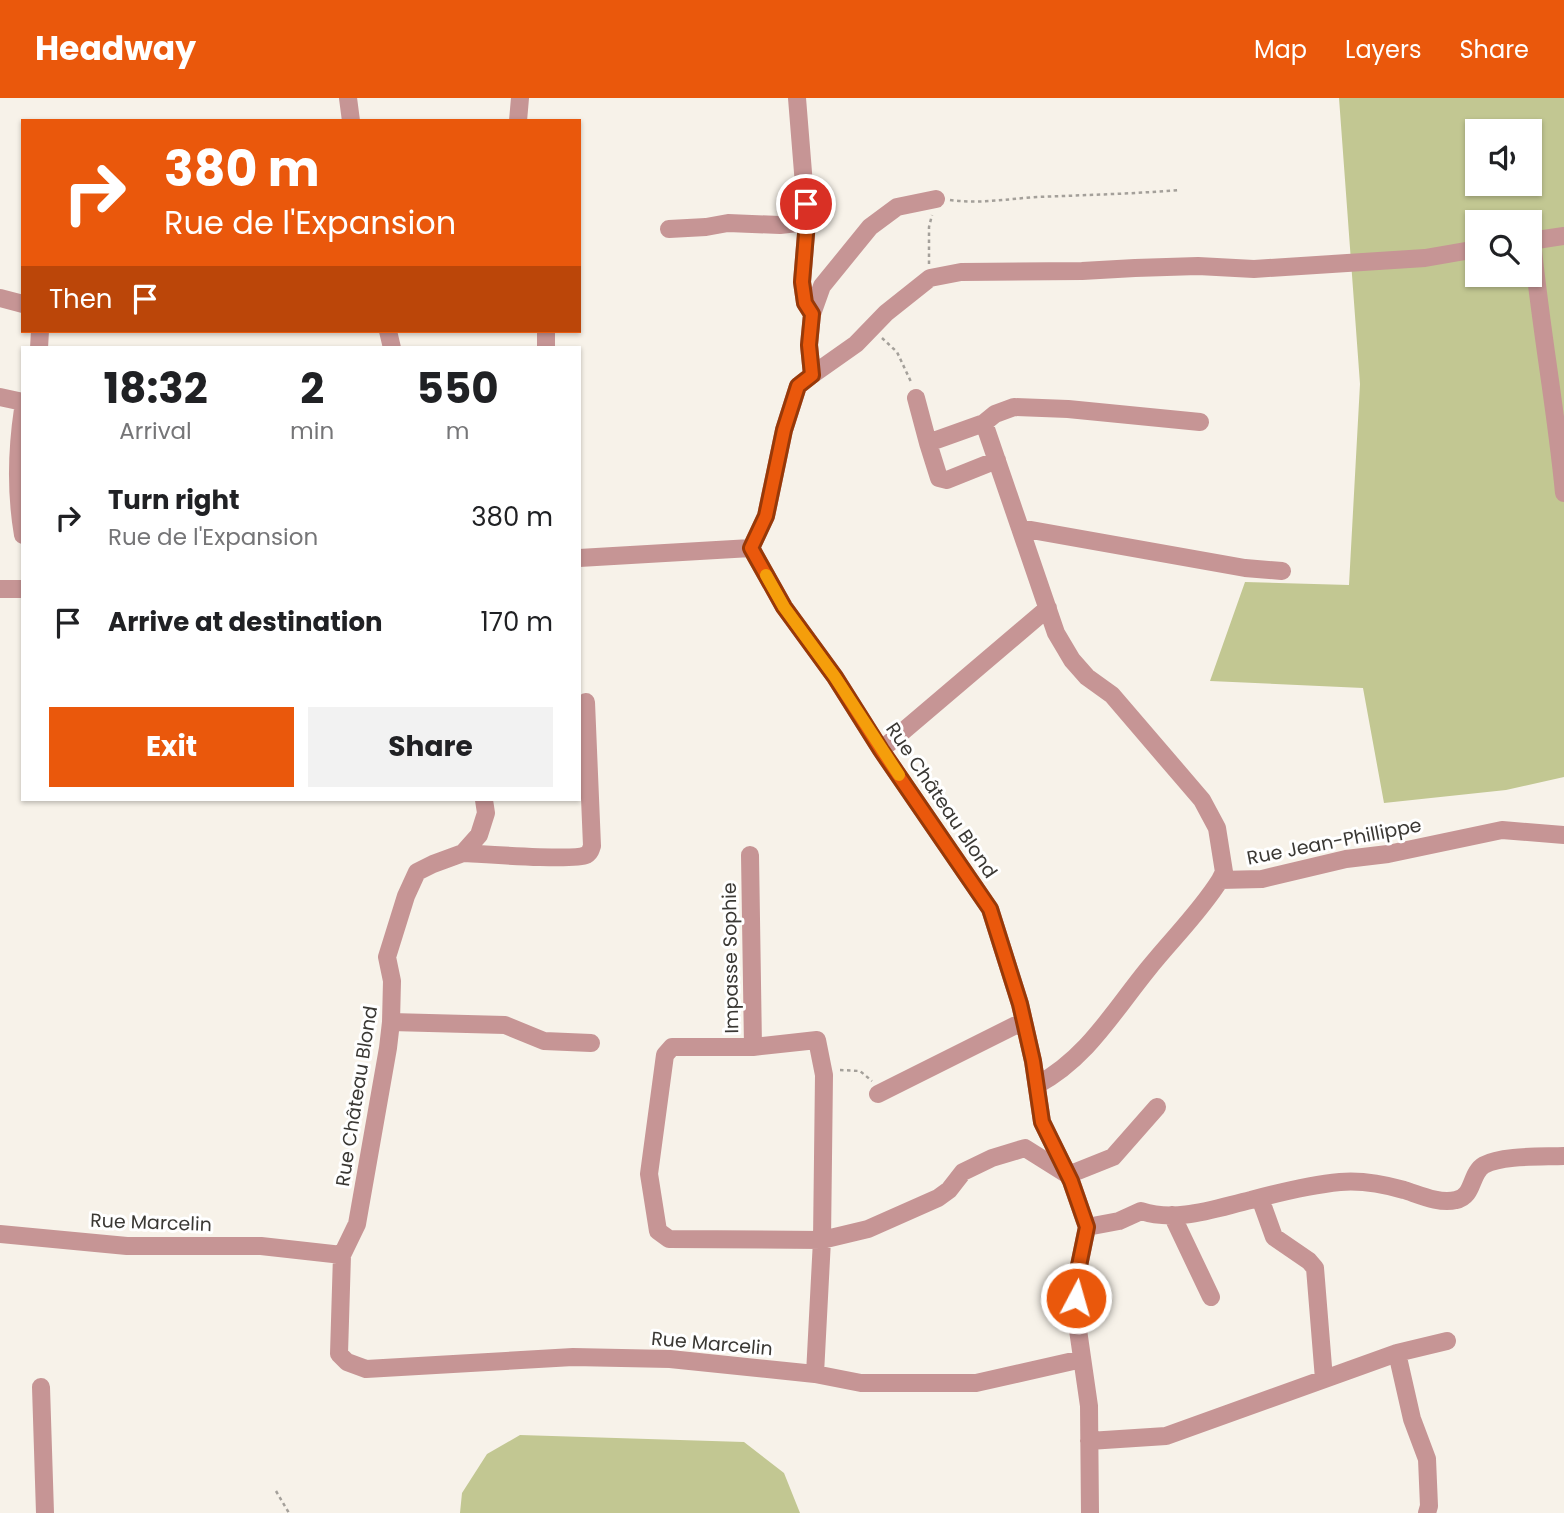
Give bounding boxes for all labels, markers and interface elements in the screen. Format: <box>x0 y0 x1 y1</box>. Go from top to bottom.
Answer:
text: Headway <box>35 25 196 72</box>
text: Map <box>1254 33 1307 66</box>
text: Layers <box>1345 33 1421 66</box>
text: Share <box>1459 33 1529 66</box>
map controls <box>1465 119 1542 287</box>
button: sound <box>1465 119 1542 196</box>
text: 380 m <box>164 135 320 203</box>
icon: right <box>49 147 140 238</box>
pin <box>776 174 836 234</box>
icon: arrive <box>787 185 825 223</box>
text: Rue de l'Expansion <box>164 200 456 245</box>
button: search <box>1465 210 1542 287</box>
icon: arrive <box>126 280 164 318</box>
text: Then <box>49 281 112 317</box>
text: 18:32 <box>103 359 208 418</box>
text: 2 <box>300 359 324 418</box>
text: 550 <box>417 359 499 418</box>
text: Arrival <box>119 415 192 447</box>
text: min <box>290 415 334 447</box>
text: m <box>446 415 469 447</box>
text: Turn right <box>108 482 240 518</box>
icon: right <box>49 499 87 537</box>
text: 380 m <box>471 499 553 535</box>
text: Rue de l'Expansion <box>108 521 318 553</box>
icon: arrive <box>49 604 87 642</box>
text: Arrive at destination <box>108 604 383 640</box>
text: 170 m <box>480 604 553 640</box>
button: Exit <box>49 707 294 787</box>
button: Share <box>308 707 553 787</box>
street label: Rue Château Blond <box>879 717 1004 883</box>
street label: Rue Jean-Phillippe <box>1245 811 1424 872</box>
street label: Impasse Sophie <box>716 882 745 1034</box>
street label: Rue Château Blond <box>329 1004 384 1188</box>
street label: Rue Marcelin <box>90 1207 212 1238</box>
position arrow <box>1039 1261 1113 1335</box>
street label: Rue Marcelin <box>650 1325 774 1362</box>

